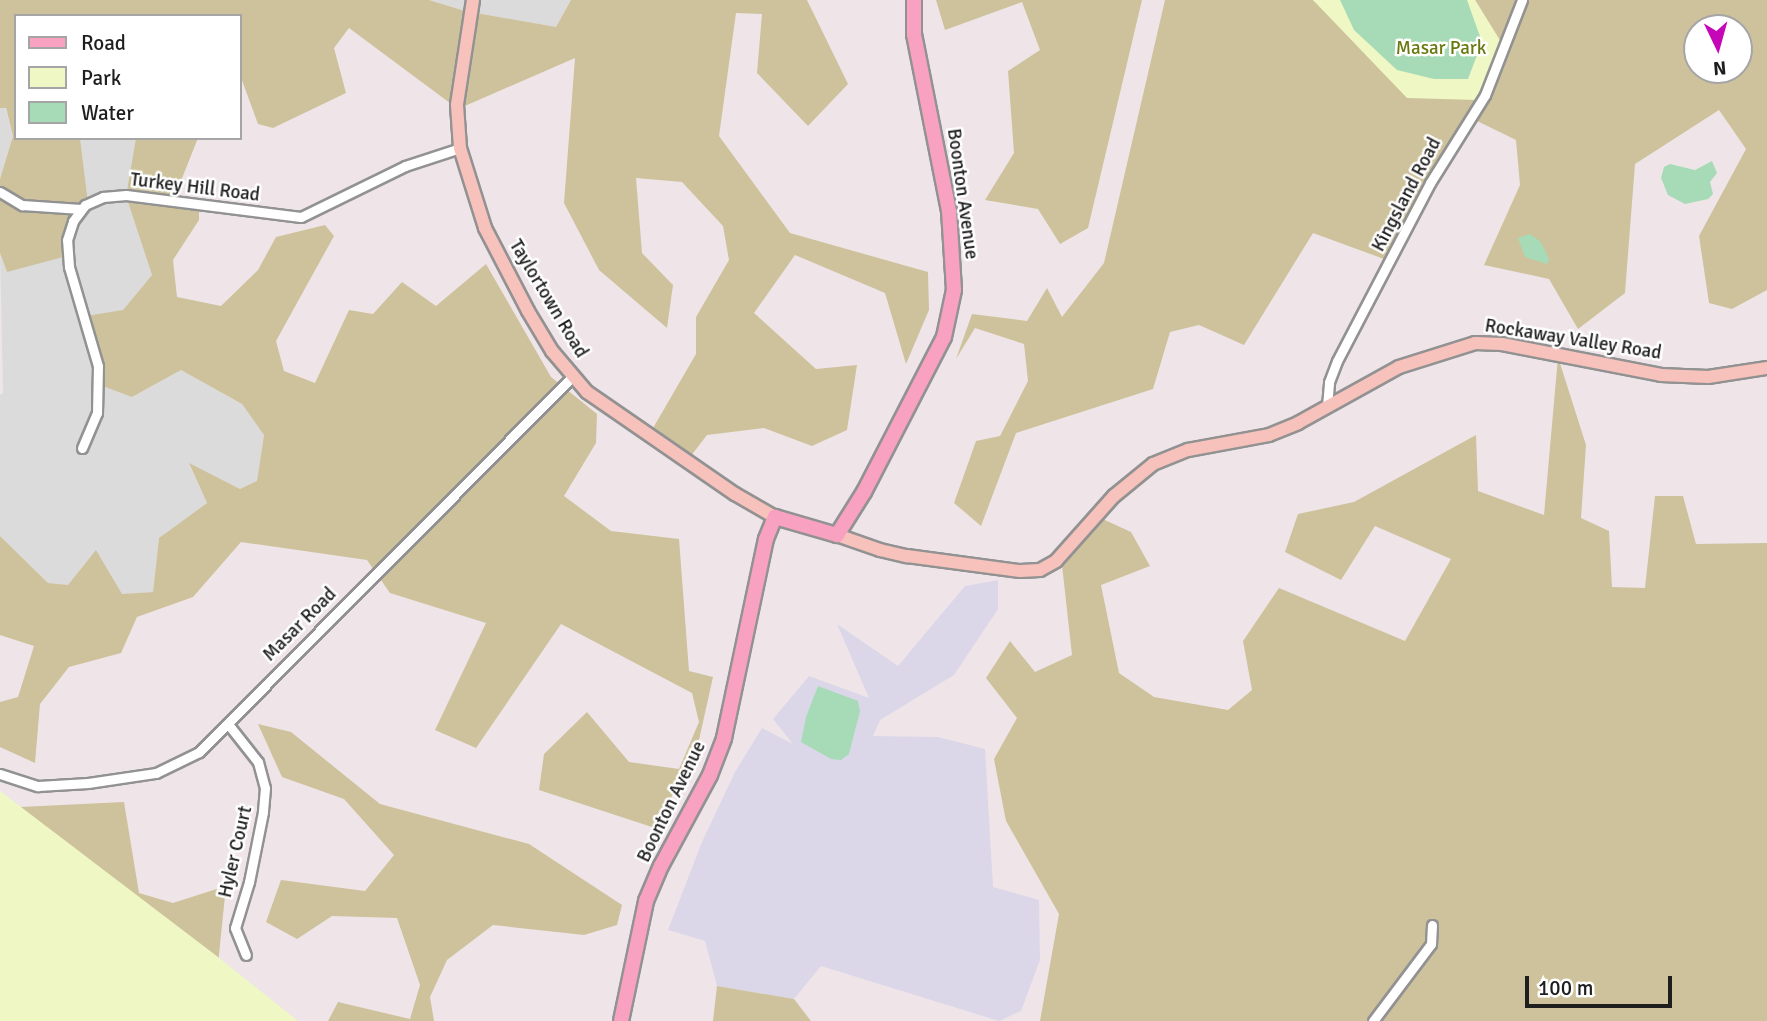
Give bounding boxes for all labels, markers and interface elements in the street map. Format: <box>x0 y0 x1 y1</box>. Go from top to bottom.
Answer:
legend <box>14 14 242 140</box>
north arrow <box>1683 14 1753 84</box>
text: Road <box>81 30 126 56</box>
park label: Masar Park <box>1396 38 1486 60</box>
text: N <box>1712 55 1727 80</box>
text: Park <box>81 65 121 91</box>
text: Water <box>81 100 134 126</box>
street label: Boonton Avenue <box>942 127 982 261</box>
street label: Kingsland Road <box>1367 134 1447 256</box>
street label: Turkey Hill Road <box>129 169 261 207</box>
street label: Taylortown Road <box>504 236 592 362</box>
street label: Rockaway Valley Road <box>1483 315 1663 365</box>
street label: Masar Road <box>258 583 342 667</box>
street label: Boonton Avenue <box>633 738 711 866</box>
street label: Hyler Court <box>214 804 258 900</box>
scale bar <box>1529 962 1676 1006</box>
text: 100 m <box>1538 975 1593 1001</box>

